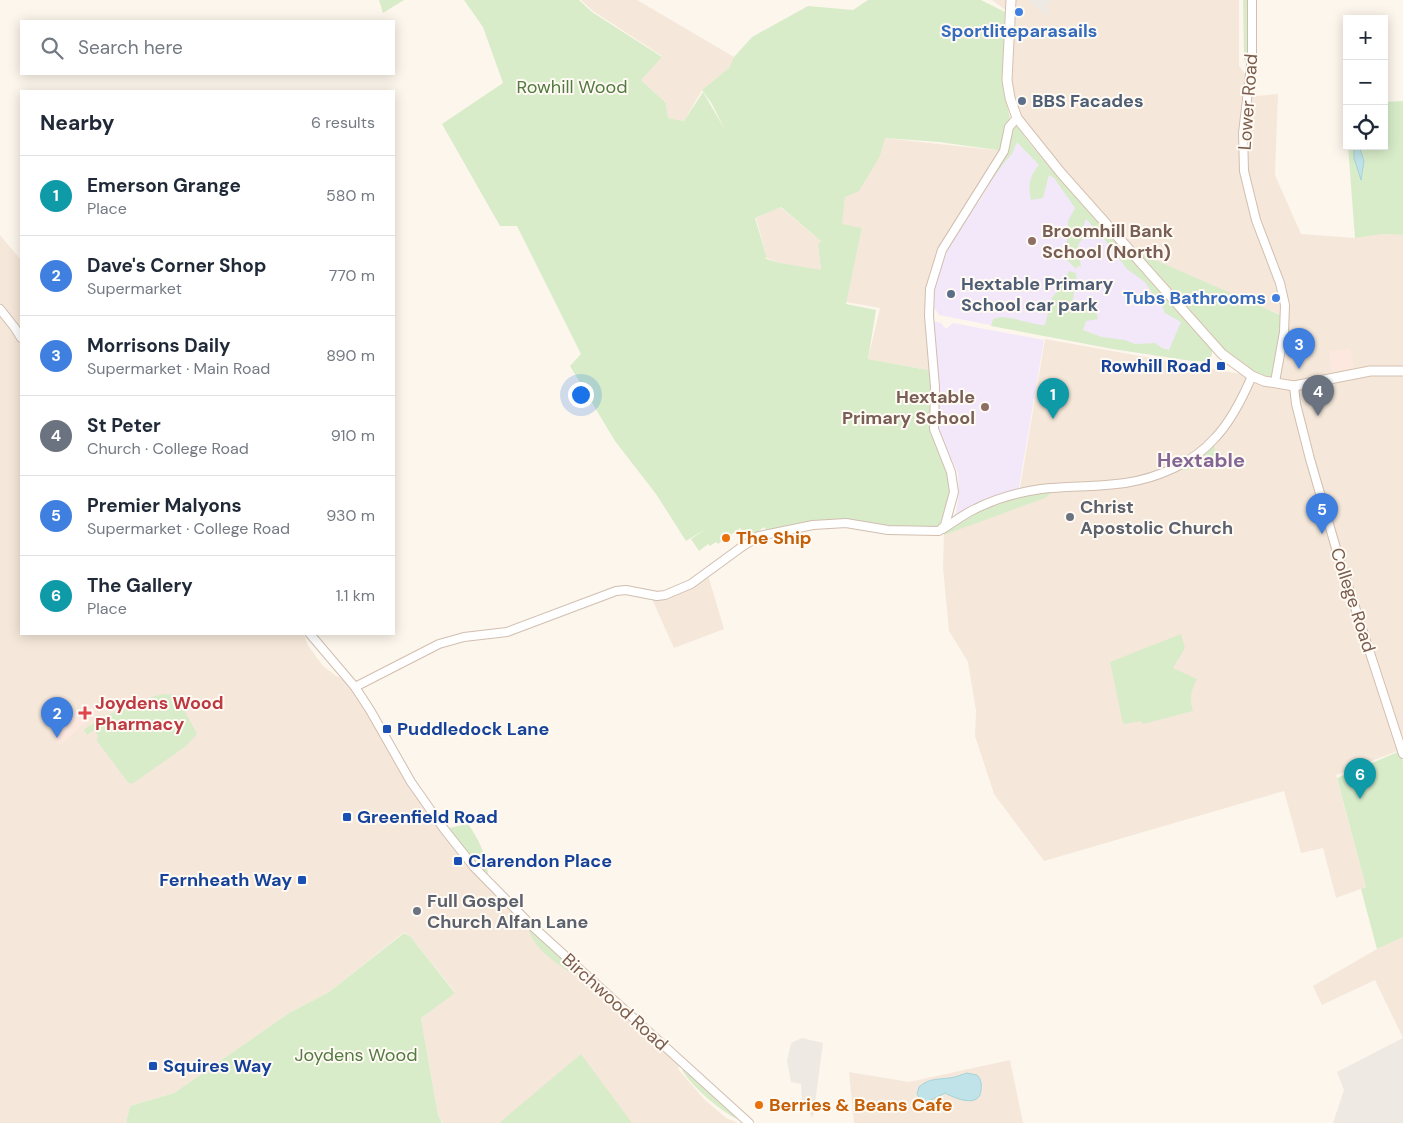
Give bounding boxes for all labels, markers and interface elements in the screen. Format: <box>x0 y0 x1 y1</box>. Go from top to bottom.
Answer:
marker: Sportliteparasails <box>1013 6 1025 18</box>
map controls <box>1343 15 1388 150</box>
button: + <box>1343 15 1388 60</box>
place label: Sportliteparasails <box>941 19 1097 43</box>
search box <box>20 20 395 75</box>
icon: search <box>38 34 66 62</box>
text: Search here <box>78 35 183 60</box>
street label: Lower Road <box>1233 53 1263 151</box>
button: − <box>1343 60 1388 105</box>
park label: Rowhill Wood <box>517 75 627 99</box>
place label: BBS Facades <box>1032 89 1144 113</box>
marker: BBS Facades <box>1016 95 1028 107</box>
button: locate <box>1343 105 1388 150</box>
text: Nearby <box>40 109 114 137</box>
text: 6 results <box>311 112 375 133</box>
text: Emerson Grange <box>87 173 241 198</box>
text: 1 <box>53 185 59 206</box>
text: 580 m <box>326 185 375 206</box>
text: Place <box>87 198 127 219</box>
place label: Broomhill Bank School (North) <box>1042 219 1174 264</box>
marker: Broomhill Bank School (North) <box>1026 235 1038 247</box>
text: Dave's Corner Shop <box>87 253 266 278</box>
text: 2 <box>51 265 61 286</box>
text: 770 m <box>329 265 375 286</box>
place label: Hextable Primary School car park <box>961 272 1114 317</box>
text: Supermarket <box>87 278 182 299</box>
place label: Tubs Bathrooms <box>1123 286 1266 310</box>
marker: Hextable Primary School car park <box>945 288 957 300</box>
marker: Tubs Bathrooms <box>1270 292 1282 304</box>
pin: 3 <box>1283 328 1315 369</box>
text: Morrisons Daily <box>87 333 231 358</box>
text: 3 <box>51 345 61 366</box>
text: 890 m <box>326 345 375 366</box>
place label: Rowhill Road <box>1101 354 1211 378</box>
text: Supermarket · Main Road <box>87 358 270 379</box>
marker: Rowhill Road <box>1215 360 1227 372</box>
pin: 4 <box>1302 375 1334 416</box>
pin: 1 <box>1037 378 1069 419</box>
your location <box>568 382 594 408</box>
place label: Hextable Primary School <box>842 385 975 430</box>
marker: Hextable Primary School <box>979 401 991 413</box>
text: St Peter <box>87 413 161 438</box>
text: 4 <box>51 425 61 446</box>
text: 910 m <box>331 425 375 446</box>
text: Church · College Road <box>87 438 249 459</box>
district label: Hextable <box>1157 447 1245 473</box>
text: Premier Malyons <box>87 493 242 518</box>
pin: 5 <box>1306 493 1338 534</box>
place label: Christ Apostolic Church <box>1080 495 1233 540</box>
text: 5 <box>51 505 61 526</box>
text: 930 m <box>326 505 375 526</box>
marker: Christ Apostolic Church <box>1064 511 1076 523</box>
text: Supermarket · College Road <box>87 518 290 539</box>
place label: The Ship <box>736 526 812 550</box>
marker: The Ship <box>720 532 732 544</box>
street label: College Road <box>1325 545 1381 655</box>
text: The Gallery <box>87 573 193 598</box>
text: 6 <box>51 585 61 606</box>
text: 1.1 km <box>336 585 375 606</box>
text: Place <box>87 598 127 619</box>
place label: Joydens Wood Pharmacy <box>95 691 224 736</box>
pin: 2 <box>41 697 73 738</box>
marker: Joydens Wood Pharmacy <box>79 707 91 719</box>
place label: Puddledock Lane <box>397 717 549 741</box>
marker: Puddledock Lane <box>381 723 393 735</box>
pin: 6 <box>1344 758 1376 799</box>
place label: Greenfield Road <box>357 805 498 829</box>
marker: Greenfield Road <box>341 811 353 823</box>
place label: Clarendon Place <box>468 849 612 873</box>
marker: Clarendon Place <box>452 855 464 867</box>
place label: Fernheath Way <box>159 868 292 892</box>
marker: Fernheath Way <box>296 874 308 886</box>
place label: Full Gospel Church Alfan Lane <box>427 889 588 934</box>
marker: Full Gospel Church Alfan Lane <box>411 905 423 917</box>
street label: Birchwood Road <box>557 948 673 1056</box>
park label: Joydens Wood <box>295 1043 417 1067</box>
place label: Squires Way <box>163 1054 272 1078</box>
marker: Squires Way <box>147 1060 159 1072</box>
place label: Berries & Beans Cafe <box>769 1093 953 1117</box>
marker: Berries & Beans Cafe <box>753 1099 765 1111</box>

